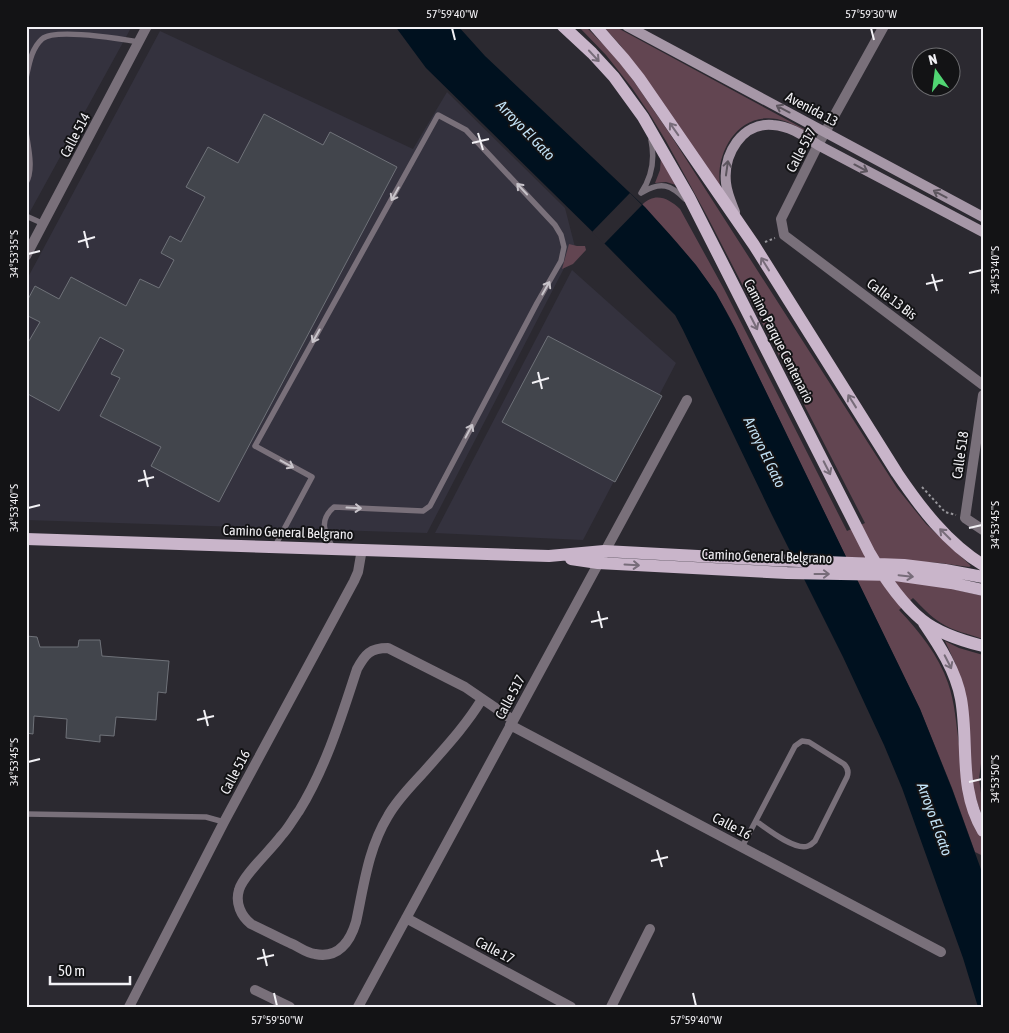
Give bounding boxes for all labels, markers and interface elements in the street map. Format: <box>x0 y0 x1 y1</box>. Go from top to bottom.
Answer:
text: 57°59'40"W <box>426 7 478 21</box>
text: 57°59'30"W <box>845 7 897 21</box>
north arrow <box>912 48 962 98</box>
one-way arrow <box>588 49 600 62</box>
text: N <box>927 51 939 68</box>
street label: Avenida 13 <box>783 89 841 129</box>
water label: Arroyo El Gato <box>493 96 559 163</box>
one-way arrow <box>776 104 791 113</box>
street label: Calle 514 <box>57 110 94 160</box>
one-way arrow <box>669 122 679 136</box>
street label: Calle 517 <box>783 125 819 175</box>
one-way arrow <box>722 161 732 177</box>
one-way arrow <box>854 163 869 173</box>
one-way arrow <box>516 183 528 195</box>
one-way arrow <box>390 187 400 202</box>
one-way arrow <box>933 189 948 198</box>
text: 34°53'35"S <box>7 230 21 278</box>
text: 34°53'40"S <box>988 246 1002 294</box>
one-way arrow <box>760 257 770 271</box>
street label: Calle 13 Bis <box>864 275 920 323</box>
street label: Camino Parque Centenario <box>741 276 817 406</box>
one-way arrow <box>541 282 551 296</box>
one-way arrow <box>749 316 759 331</box>
one-way arrow <box>310 329 320 343</box>
one-way arrow <box>846 395 856 409</box>
water label: Arroyo El Gato <box>740 413 789 490</box>
one-way arrow <box>464 424 474 439</box>
street label: Calle 518 <box>949 430 971 480</box>
one-way arrow <box>279 459 294 469</box>
one-way arrow <box>822 461 832 476</box>
text: 34°53'40"S <box>7 484 21 532</box>
text: 34°53'45"S <box>988 501 1002 549</box>
one-way arrow <box>345 503 361 513</box>
street label: Camino General Belgrano <box>222 522 354 542</box>
one-way arrow <box>939 528 951 540</box>
street label: Camino General Belgrano <box>701 546 833 566</box>
one-way arrow <box>624 561 640 570</box>
one-way arrow <box>814 569 830 579</box>
one-way arrow <box>898 571 914 581</box>
one-way arrow <box>943 654 953 669</box>
street label: Calle 517 <box>492 672 528 722</box>
text: 34°53'45"S <box>7 738 21 786</box>
street label: Calle 516 <box>217 747 254 797</box>
text: 34°53'50"S <box>988 755 1002 803</box>
water label: Arroyo El Gato <box>914 779 956 858</box>
street label: Calle 16 <box>710 809 754 843</box>
street label: Calle 17 <box>473 933 517 967</box>
scale bar <box>50 953 130 985</box>
text: 50 m <box>58 962 85 979</box>
text: 57°59'50"W <box>251 1013 303 1027</box>
text: 57°59'40"W <box>670 1013 722 1027</box>

